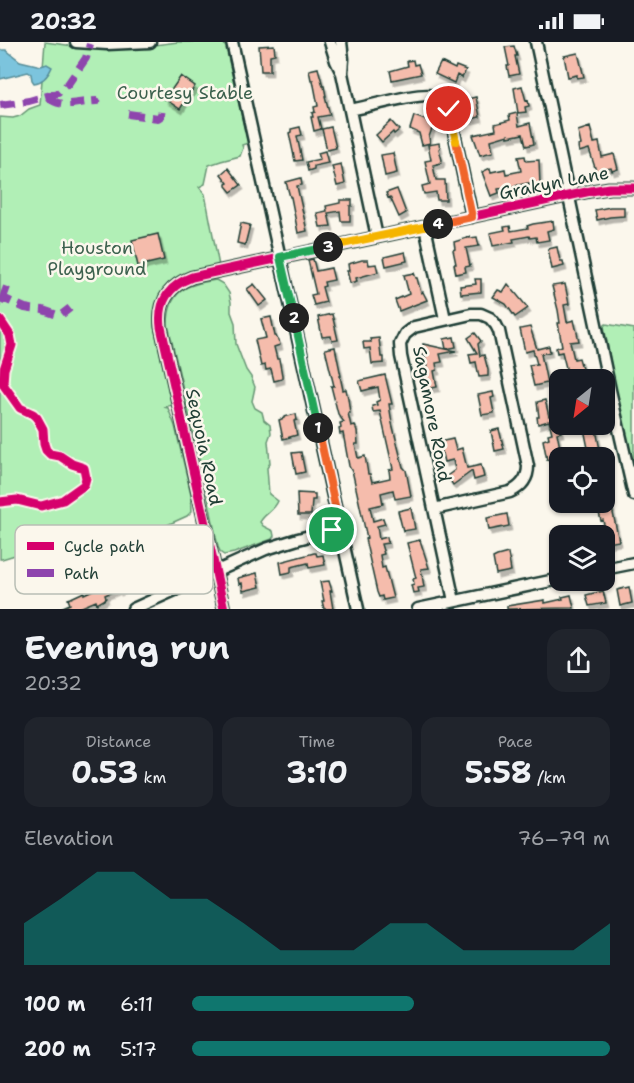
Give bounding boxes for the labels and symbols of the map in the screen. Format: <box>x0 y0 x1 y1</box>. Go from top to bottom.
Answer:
park label: Courtesy Stable <box>117 81 253 105</box>
pin <box>423 83 474 134</box>
street label: Grakyn Lane <box>497 161 611 205</box>
pin: 4 <box>423 209 453 239</box>
pin: 3 <box>313 232 343 262</box>
park label: Houston Playground <box>48 236 146 281</box>
pin: 2 <box>279 303 309 333</box>
street label: Sagamore Road <box>407 344 457 484</box>
north arrow <box>549 369 615 435</box>
street label: Sequoia Road <box>180 386 228 508</box>
pin: 1 <box>303 413 333 443</box>
pin <box>306 504 357 555</box>
legend <box>15 525 213 594</box>
text: Cycle path <box>64 536 145 557</box>
text: Path <box>64 563 99 584</box>

